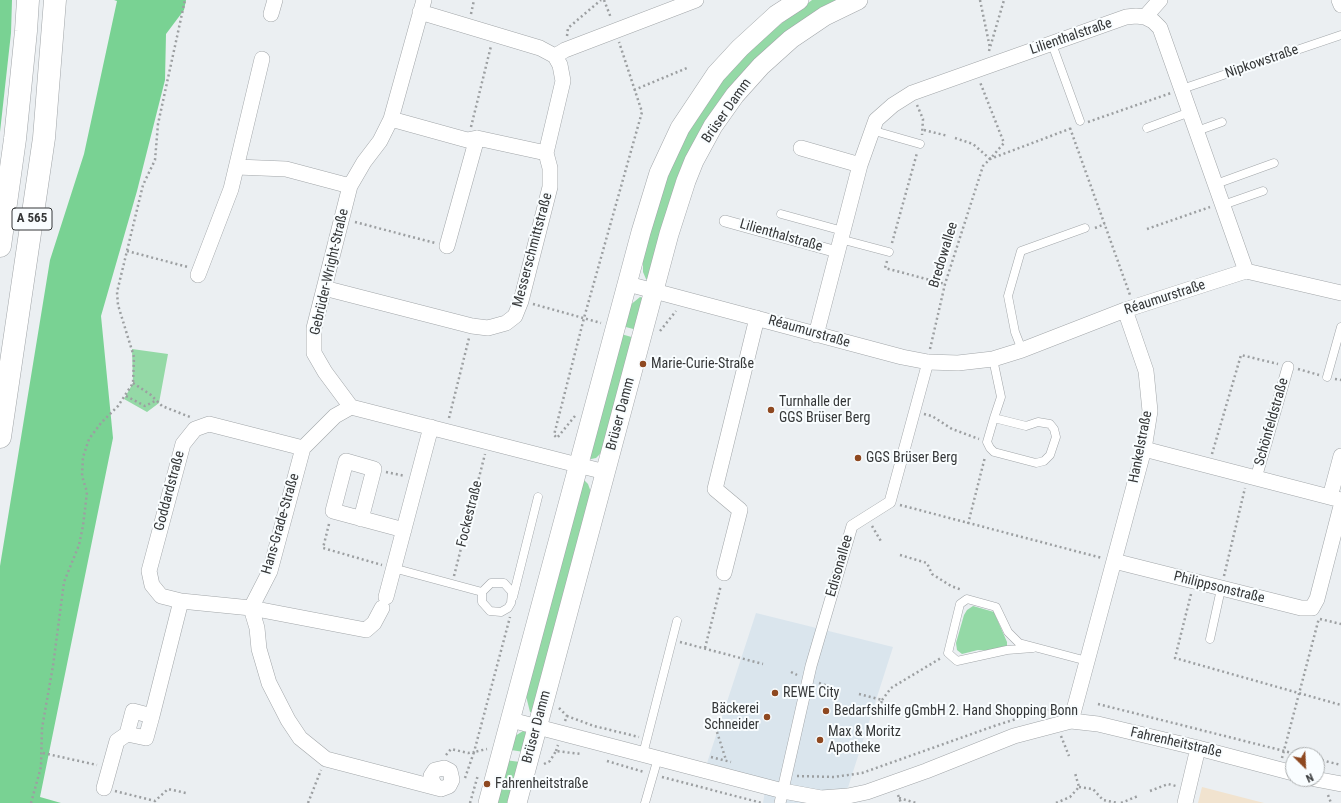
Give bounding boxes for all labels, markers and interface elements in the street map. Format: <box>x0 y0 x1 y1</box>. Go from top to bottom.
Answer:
street label: Lilienthalstraße <box>1028 15 1114 59</box>
street label: Nipkowstraße <box>1223 42 1301 82</box>
street label: Brüser Damm <box>699 76 755 146</box>
street label: Messerschmittstraße <box>510 191 556 309</box>
street label: Gebrüder-Wright-Straße <box>307 207 353 337</box>
road number: A 565 <box>12 208 52 230</box>
street label: Lilienthalstraße <box>738 216 824 256</box>
street label: Bredowallee <box>926 220 962 290</box>
street label: Réaumurstraße <box>1122 277 1208 319</box>
street label: Réaumurstraße <box>766 312 852 352</box>
place label: Marie-Curie-Straße <box>651 356 754 372</box>
marker: Marie-Curie-Straße <box>638 359 648 369</box>
street label: Brüser Damm <box>603 376 639 452</box>
street label: Schönfeldstraße <box>1251 376 1293 468</box>
place label: Turnhalle der GGS Brüser Berg <box>779 394 870 426</box>
marker: Turnhalle der GGS Brüser Berg <box>766 405 776 415</box>
street label: Hankelstraße <box>1126 409 1156 485</box>
street label: Goddardstraße <box>151 449 189 533</box>
place label: GGS Brüser Berg <box>866 450 957 466</box>
marker: GGS Brüser Berg <box>853 453 863 463</box>
street label: Hans-Grade-Straße <box>259 472 303 576</box>
street label: Fockestraße <box>454 479 486 549</box>
street label: Edisonallee <box>823 533 857 599</box>
street label: Philippsonstraße <box>1172 569 1266 607</box>
place label: REWE City <box>783 685 839 701</box>
marker: REWE City <box>770 688 780 698</box>
street label: Brüser Damm <box>519 689 555 765</box>
place label: Bäckerei Schneider <box>704 701 759 734</box>
place label: Bedarfshilfe gGmbH 2. Hand Shopping Bonn <box>834 703 1078 719</box>
marker: Bedarfshilfe gGmbH 2. Hand Shopping Bonn <box>821 706 831 716</box>
marker: Bäckerei Schneider <box>762 712 772 722</box>
place label: Max & Moritz Apotheke <box>828 724 901 756</box>
street label: Fahrenheitstraße <box>1129 724 1223 762</box>
marker: Max & Moritz Apotheke <box>815 735 825 745</box>
north arrow <box>1285 747 1325 787</box>
text: N <box>1304 770 1315 785</box>
place label: Fahrenheitstraße <box>495 776 588 792</box>
marker: Fahrenheitstraße <box>482 779 492 789</box>

